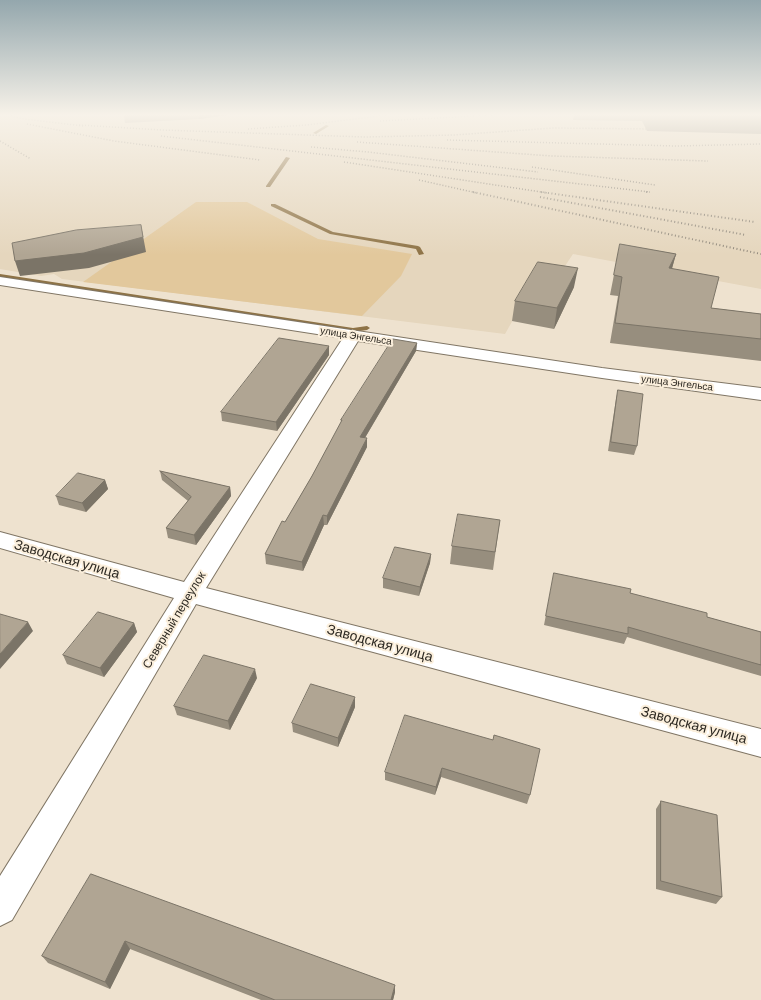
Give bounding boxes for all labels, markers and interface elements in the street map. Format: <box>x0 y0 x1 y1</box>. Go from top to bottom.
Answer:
street label: улица Энгельса <box>319 324 393 348</box>
street label: улица Энгельса <box>640 373 714 393</box>
street label: Заводская улица <box>12 536 122 582</box>
street label: Северный переулок <box>139 569 209 671</box>
street label: Заводская улица <box>325 621 435 665</box>
street label: Заводская улица <box>639 703 749 747</box>

